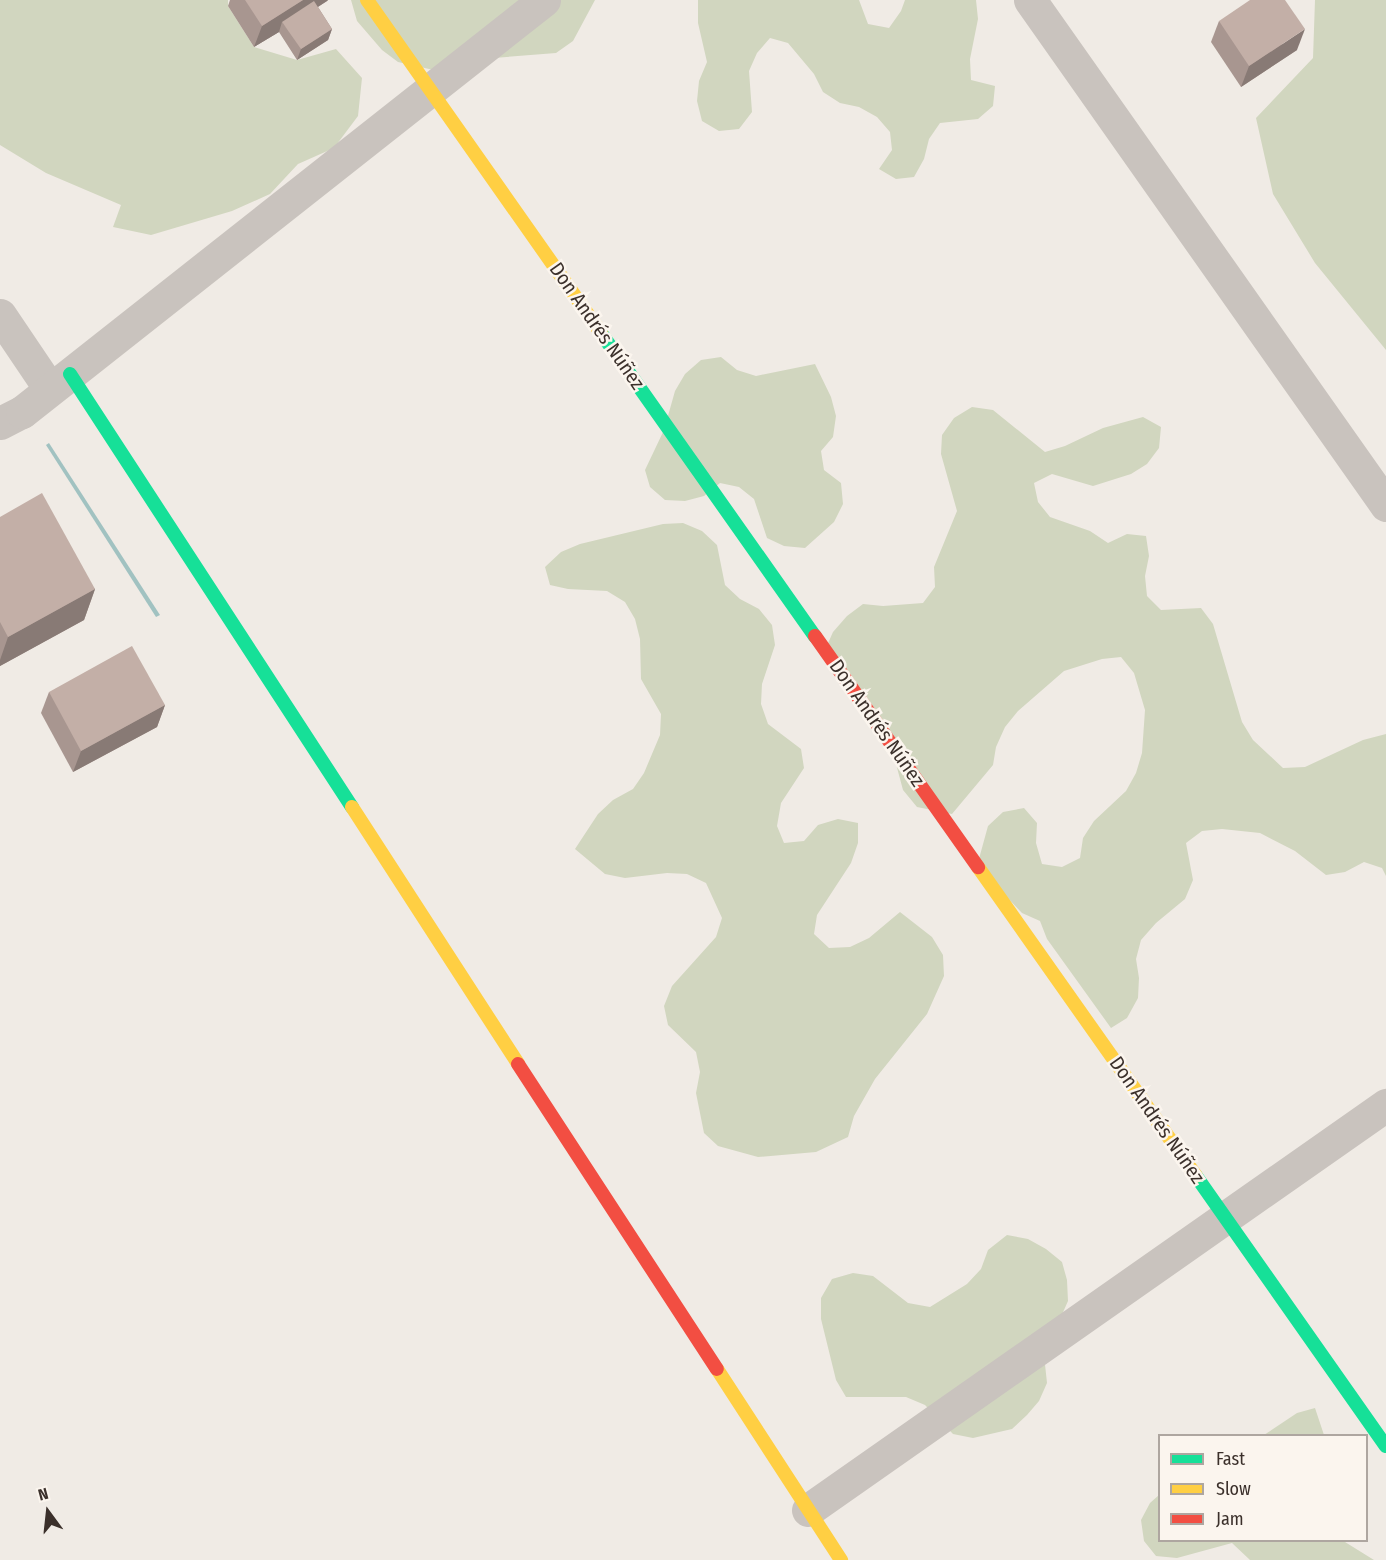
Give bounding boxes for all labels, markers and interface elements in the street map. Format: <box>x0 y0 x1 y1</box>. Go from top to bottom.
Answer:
street label: Don Andrés Núñez <box>544 258 650 394</box>
street label: Don Andrés Núñez <box>824 655 930 791</box>
street label: Don Andrés Núñez <box>1104 1052 1210 1188</box>
legend <box>1158 1434 1368 1542</box>
text: Fast <box>1216 1448 1245 1470</box>
text: Slow <box>1216 1478 1251 1500</box>
north arrow <box>18 1482 78 1542</box>
text: N <box>36 1484 50 1505</box>
text: Jam <box>1216 1508 1244 1530</box>

